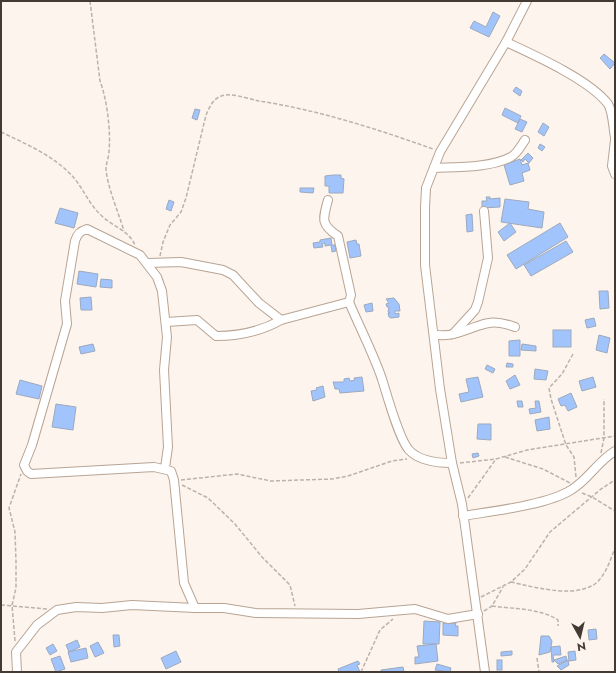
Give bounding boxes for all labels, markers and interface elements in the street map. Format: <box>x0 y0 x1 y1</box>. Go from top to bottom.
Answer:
north arrow <box>560 617 600 657</box>
text: N <box>576 638 587 655</box>

